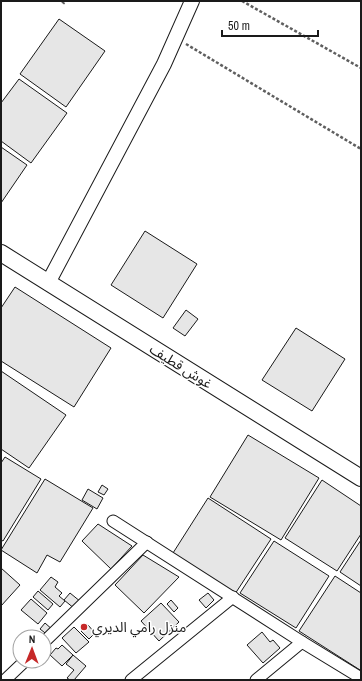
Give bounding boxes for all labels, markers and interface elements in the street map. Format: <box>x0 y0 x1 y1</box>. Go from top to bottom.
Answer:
scale bar <box>222 12 318 38</box>
text: 50 m <box>228 18 250 34</box>
street label: غوش قطيف <box>146 340 216 392</box>
place label: منزل رامي الديري <box>92 618 186 638</box>
marker: منزل رامي الديري <box>79 622 89 632</box>
north arrow <box>12 629 52 669</box>
text: N <box>29 632 36 646</box>

